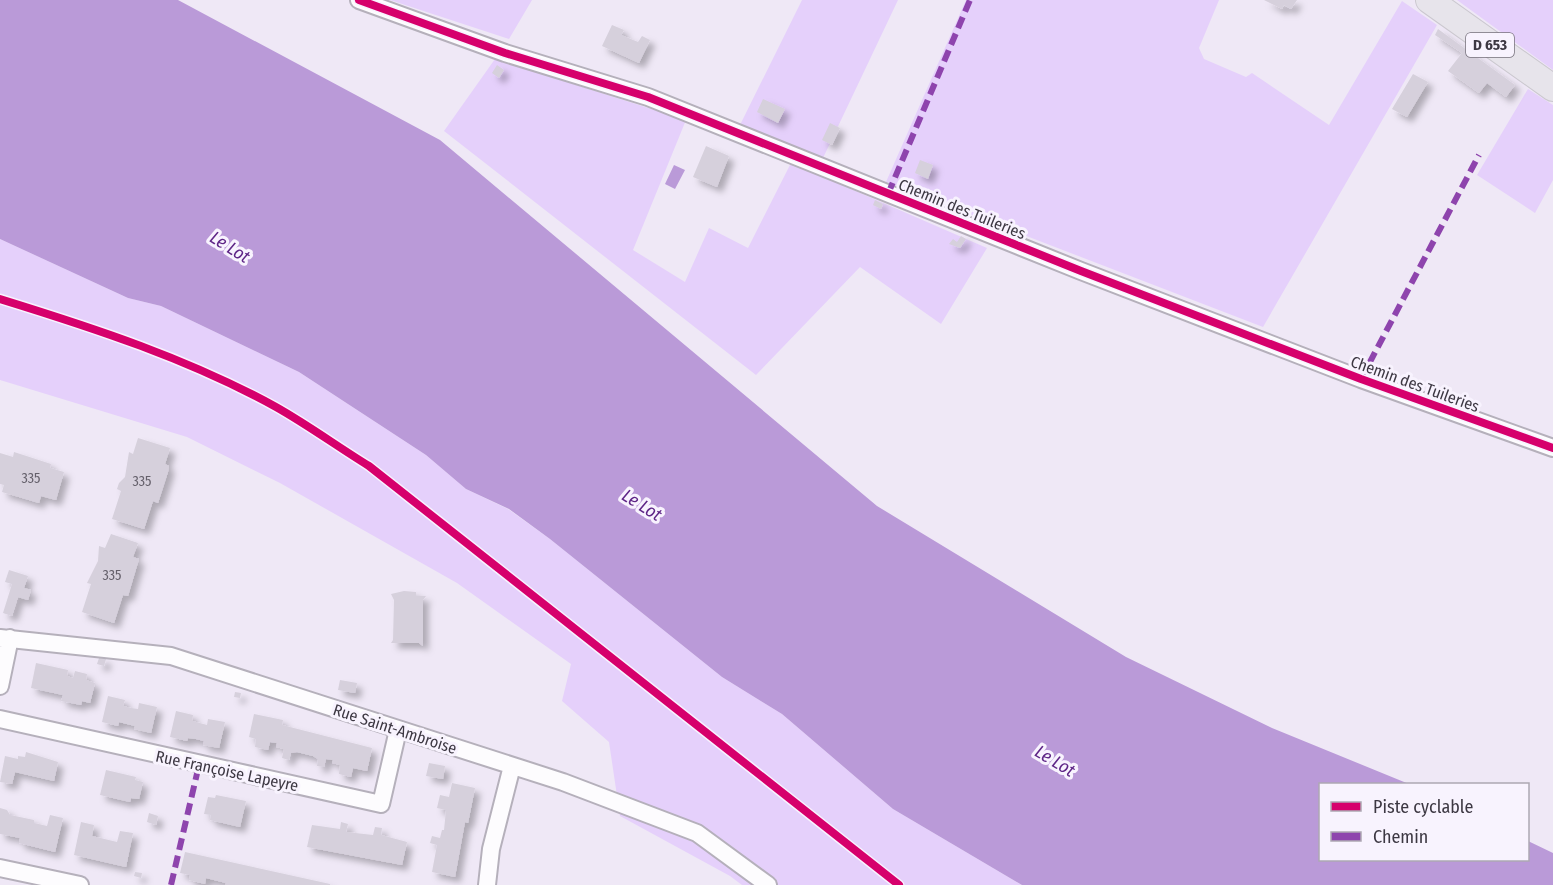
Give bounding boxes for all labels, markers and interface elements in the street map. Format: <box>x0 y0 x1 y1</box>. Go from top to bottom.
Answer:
road number: D 653 <box>1466 33 1514 57</box>
street label: Chemin des Tuileries <box>896 175 1029 243</box>
water label: Le Lot <box>206 226 254 268</box>
street label: Chemin des Tuileries <box>1348 352 1482 416</box>
house number: 335 <box>21 470 41 487</box>
house number: 335 <box>132 473 152 490</box>
water label: Le Lot <box>618 484 666 526</box>
house number: 335 <box>102 567 122 584</box>
street label: Rue Saint-Ambroise <box>331 700 459 758</box>
water label: Le Lot <box>1031 740 1079 782</box>
street label: Rue Françoise Lapeyre <box>154 747 300 795</box>
legend <box>1319 783 1529 861</box>
text: Piste cyclable <box>1373 796 1473 818</box>
text: Chemin <box>1373 826 1428 848</box>

